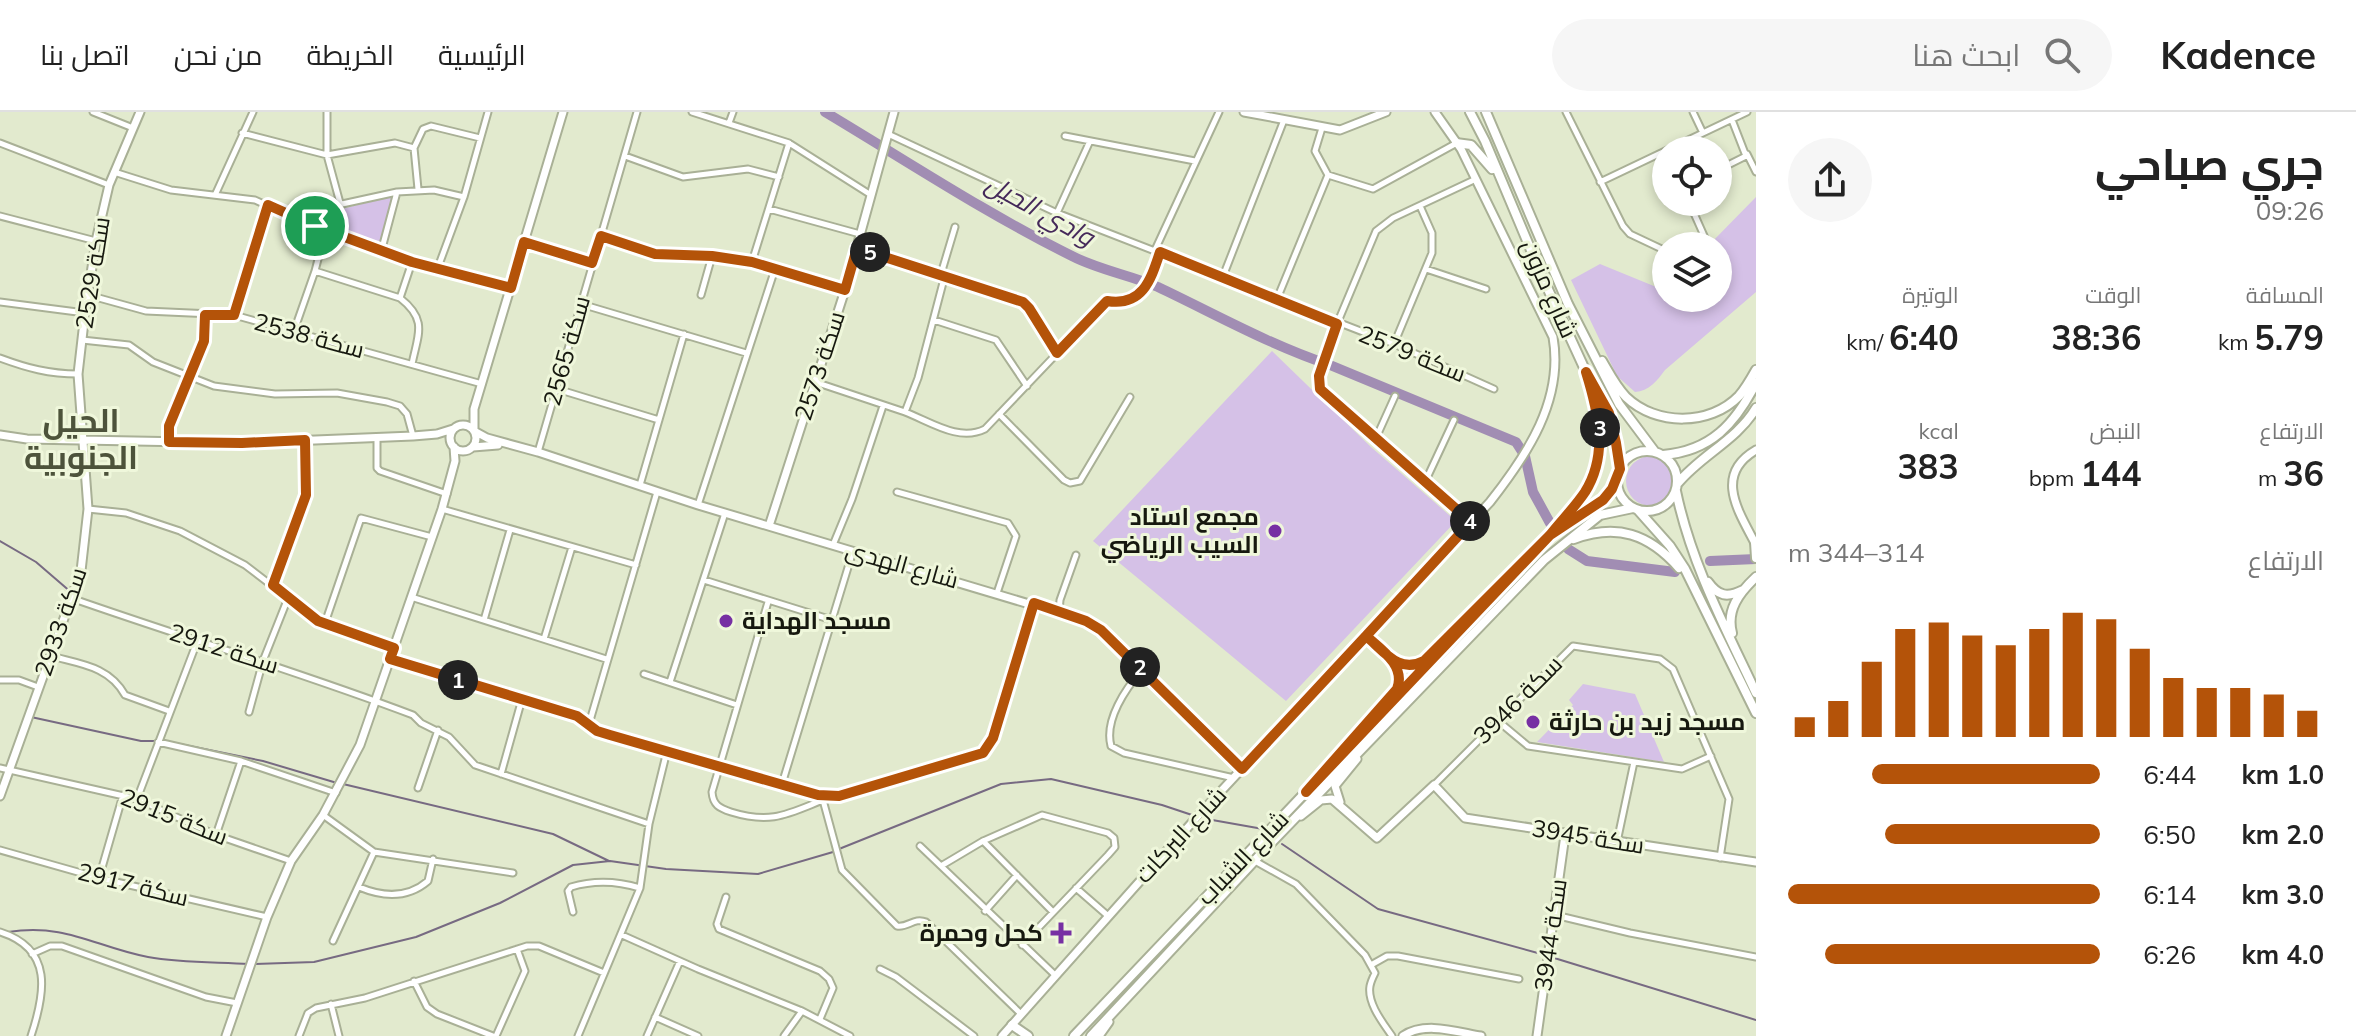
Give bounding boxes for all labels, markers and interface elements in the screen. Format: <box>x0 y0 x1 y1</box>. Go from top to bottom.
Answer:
search box <box>1552 19 2112 91</box>
text: Kadence <box>2160 31 2316 79</box>
icon: search <box>2040 33 2084 77</box>
text: ابحث هنا <box>1912 36 2020 74</box>
text: اتصل بنا <box>40 37 130 72</box>
text: من نحن <box>174 37 263 72</box>
text: الخريطة <box>307 37 394 72</box>
text: الرئيسية <box>438 37 526 72</box>
map controls <box>1652 136 1732 312</box>
button: locate <box>1652 136 1732 216</box>
text: جري صباحي <box>2095 136 2324 191</box>
button: share <box>1788 138 1872 222</box>
water label: وادي الحيل <box>978 166 1102 258</box>
pin <box>281 192 349 260</box>
text: 09:26 <box>2256 194 2324 227</box>
icon: arrive <box>293 204 337 248</box>
street label: سكة 2529 <box>68 214 116 331</box>
pin: 5 <box>850 232 890 272</box>
button: layers <box>1652 232 1732 312</box>
street label: شارع مزون <box>1513 235 1585 343</box>
text: 5 <box>863 238 877 266</box>
text: الوتيرة <box>1902 281 1959 309</box>
text: الوقت <box>2085 281 2141 309</box>
text: المسافة <box>2246 281 2324 309</box>
street label: سكة 2565 <box>536 292 596 409</box>
street label: سكة 2538 <box>251 306 368 364</box>
street label: سكة 2573 <box>787 307 851 424</box>
text: 6:40 <box>1889 316 1959 359</box>
text: 38:36 <box>2051 316 2141 359</box>
text: 5.79 <box>2254 316 2324 359</box>
street label: سكة 2579 <box>1354 318 1471 388</box>
text: /km <box>1846 328 1889 356</box>
text: km <box>2218 328 2254 356</box>
district label: الحيل الجنوبية <box>24 400 138 477</box>
pin: 3 <box>1580 408 1620 448</box>
text: 3 <box>1593 414 1607 442</box>
text: kcal <box>1918 417 1959 445</box>
text: النبض <box>2090 417 2141 445</box>
text: الارتفاع <box>2260 417 2324 445</box>
text: 383 <box>1897 445 1959 488</box>
text: 144 <box>2080 452 2141 495</box>
text: 36 <box>2283 452 2324 495</box>
text: bpm <box>2029 464 2080 492</box>
text: m <box>2258 464 2283 492</box>
place label: مجمع استاد السيب الرياضي <box>1101 501 1259 563</box>
pin: 4 <box>1450 501 1490 541</box>
text: 4 <box>1463 507 1477 535</box>
marker: مجمع استاد السيب الرياضي <box>1266 522 1284 540</box>
street label: شارع الهدى <box>842 534 962 596</box>
text: 314–344 m <box>1788 536 1924 569</box>
text: الارتفاع <box>2248 544 2324 577</box>
street label: سكة 2933 <box>27 563 93 680</box>
place label: مسجد الهداية <box>742 605 891 635</box>
marker: مسجد الهداية <box>717 612 735 630</box>
street label: سكة 2912 <box>166 616 283 680</box>
pin: 2 <box>1120 647 1160 687</box>
street label: سكة 3946 <box>1467 649 1568 750</box>
text: 2 <box>1133 653 1147 681</box>
pin: 1 <box>438 660 478 700</box>
text: 1 <box>451 666 465 694</box>
place label: مسجد زيد بن حارثة <box>1549 706 1745 736</box>
marker: مسجد زيد بن حارثة <box>1524 713 1542 731</box>
text: 6:44 <box>2143 758 2196 791</box>
text: 1.0 km <box>2241 758 2324 791</box>
street label: شارع البركات <box>1128 780 1234 890</box>
street label: سكة 2915 <box>116 781 233 851</box>
street label: شارع الشباب <box>1190 804 1296 912</box>
street label: سكة 3945 <box>1530 812 1647 860</box>
text: 6:50 <box>2143 818 2196 851</box>
text: 2.0 km <box>2241 818 2324 851</box>
street label: سكة 2917 <box>75 856 192 912</box>
street label: سكة 3944 <box>1527 877 1573 993</box>
text: 6:14 <box>2143 878 2196 911</box>
text: 3.0 km <box>2241 878 2324 911</box>
place label: كحل وحمرة <box>920 917 1043 947</box>
marker: كحل وحمرة <box>1050 922 1072 944</box>
text: 6:26 <box>2143 938 2196 971</box>
text: 4.0 km <box>2241 938 2324 971</box>

